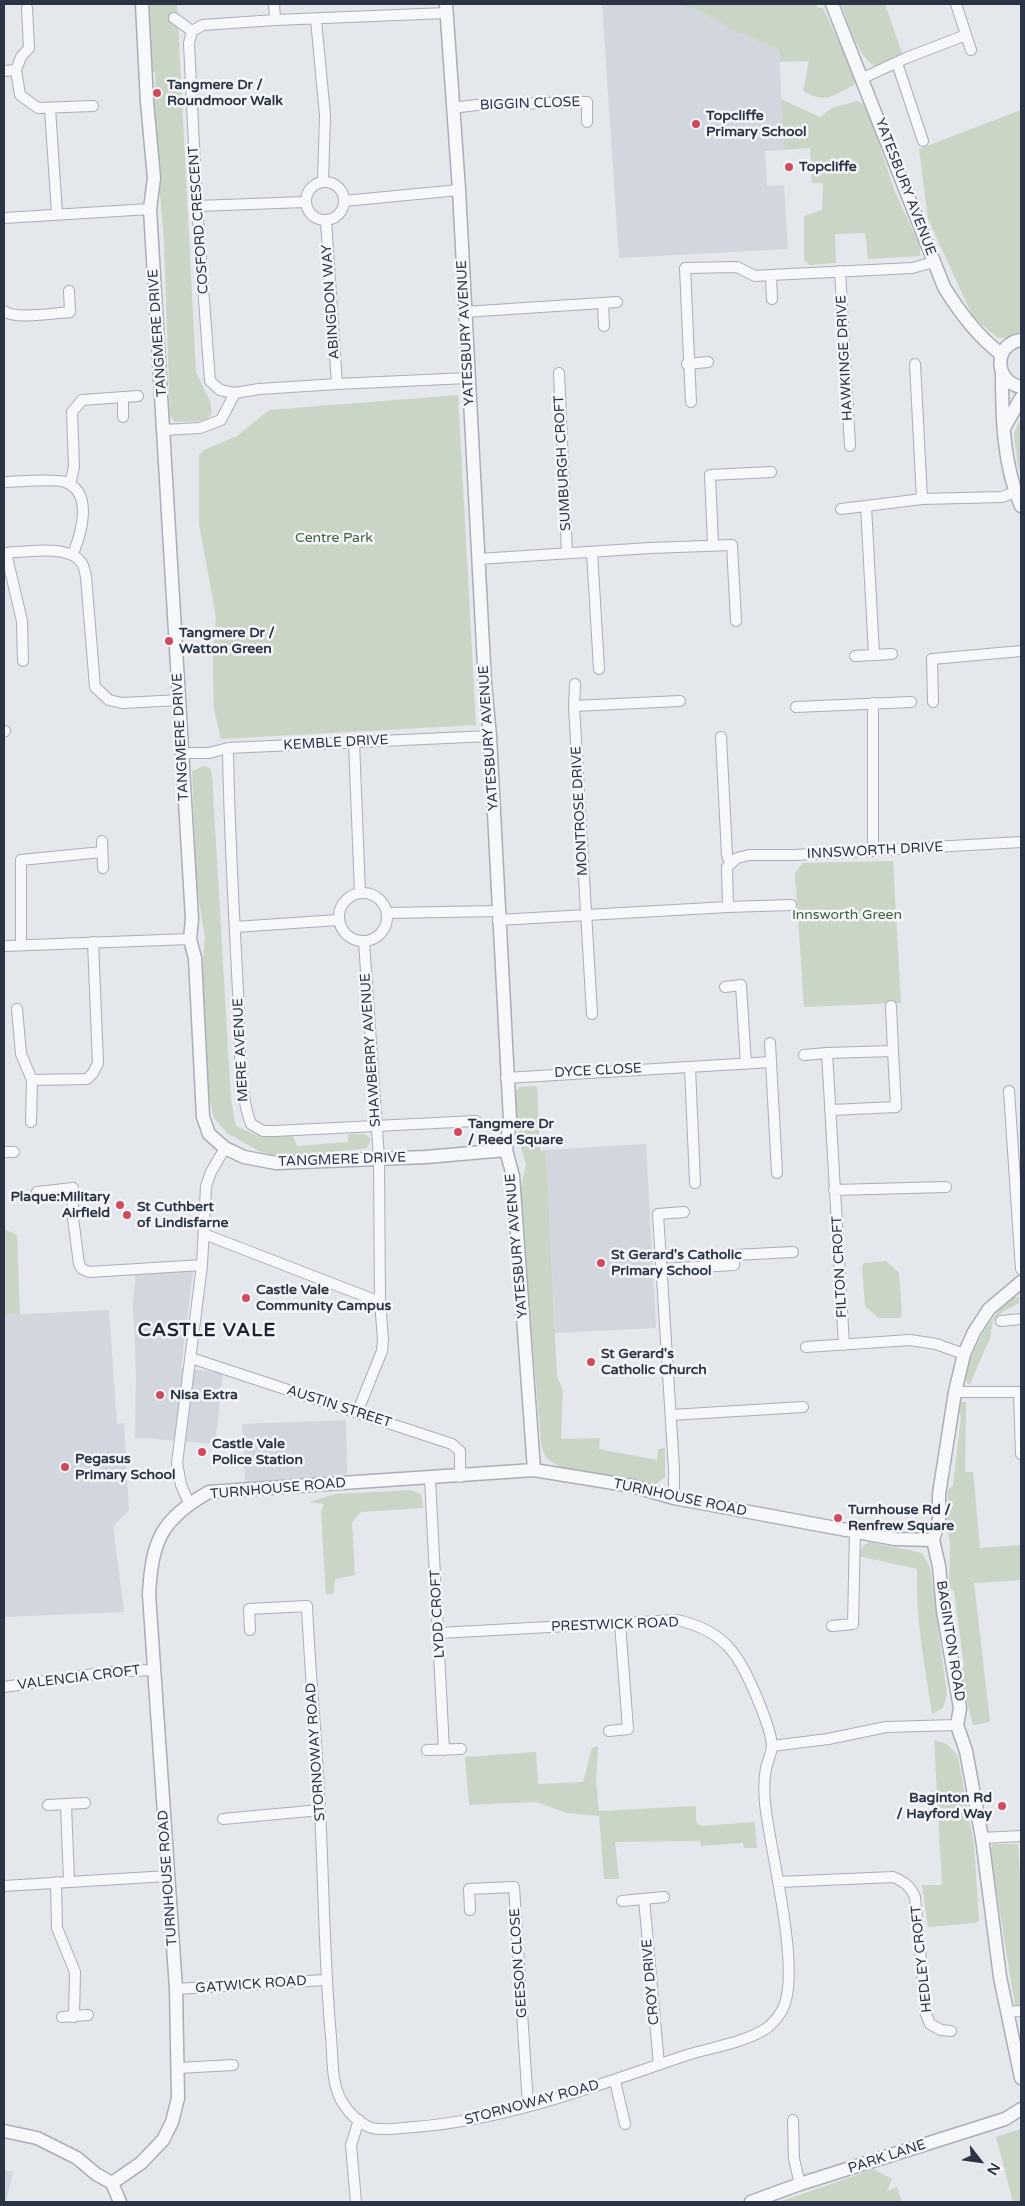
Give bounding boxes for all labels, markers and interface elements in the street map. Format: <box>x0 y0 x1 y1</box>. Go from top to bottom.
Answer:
place label: Tangmere Dr / Roundmoor Walk <box>167 77 283 110</box>
marker: Tangmere Dr / Roundmoor Walk <box>151 87 163 99</box>
street label: BIGGIN CLOSE <box>479 94 581 114</box>
place label: Topcliffe Primary School <box>706 108 807 140</box>
street label: YATESBURY AVENUE <box>871 116 939 258</box>
marker: Topcliffe Primary School <box>690 118 702 130</box>
street label: COSFORD CRESCENT <box>185 145 213 295</box>
place label: Topcliffe <box>799 159 857 175</box>
marker: Topcliffe <box>783 161 795 173</box>
street label: ABINGDON WAY <box>319 244 343 360</box>
street label: YATESBURY AVENUE <box>454 260 478 406</box>
street label: TANGMERE DRIVE <box>145 269 171 397</box>
street label: HAWKINGE DRIVE <box>833 295 857 421</box>
street label: SUMBURGH CROFT <box>551 395 575 531</box>
park label: Centre Park <box>295 530 373 546</box>
place label: Tangmere Dr / Watton Green <box>179 625 275 658</box>
marker: Tangmere Dr / Watton Green <box>163 635 175 647</box>
street label: YATESBURY AVENUE <box>476 665 502 811</box>
street label: TANGMERE DRIVE <box>169 673 193 801</box>
street label: KEMBLE DRIVE <box>283 732 389 754</box>
street label: MONTROSE DRIVE <box>568 745 592 877</box>
street label: INNSWORTH DRIVE <box>806 839 944 863</box>
park label: Innsworth Green <box>792 907 902 923</box>
street label: SHAWBERRY AVENUE <box>357 972 385 1128</box>
street label: MERE AVENUE <box>230 998 252 1102</box>
street label: DYCE CLOSE <box>554 1060 642 1082</box>
place label: Tangmere Dr / Reed Square <box>468 1116 563 1148</box>
marker: Tangmere Dr / Reed Square <box>452 1126 464 1138</box>
street label: TANGMERE DRIVE <box>278 1149 406 1171</box>
street label: YATESBURY AVENUE <box>502 1173 532 1319</box>
place label: Plaque:Military Airfield <box>10 1189 110 1222</box>
marker: Plaque:Military Airfield <box>114 1199 126 1211</box>
place label: St Cuthbert of Lindisfarne <box>137 1199 228 1232</box>
marker: St Cuthbert of Lindisfarne <box>121 1209 133 1221</box>
street label: FILTON CROFT <box>829 1216 851 1318</box>
place label: St Gerard's Catholic Primary School <box>611 1247 742 1280</box>
marker: St Gerard's Catholic Primary School <box>595 1257 607 1269</box>
place label: Castle Vale Community Campus <box>256 1282 391 1314</box>
marker: Castle Vale Community Campus <box>240 1292 252 1304</box>
district label: CASTLE VALE <box>136 1320 278 1342</box>
place label: St Gerard's Catholic Church <box>601 1346 707 1378</box>
marker: St Gerard's Catholic Church <box>585 1356 597 1368</box>
street label: AUSTIN STREET <box>284 1382 394 1432</box>
place label: Nisa Extra <box>170 1387 238 1403</box>
marker: Nisa Extra <box>154 1389 166 1401</box>
place label: Castle Vale Police Station <box>212 1436 303 1468</box>
marker: Castle Vale Police Station <box>196 1446 208 1458</box>
place label: Pegasus Primary School <box>75 1451 176 1484</box>
marker: Pegasus Primary School <box>59 1461 71 1473</box>
street label: TURNHOUSE ROAD <box>209 1475 347 1503</box>
street label: TURNHOUSE ROAD <box>612 1476 748 1520</box>
place label: Turnhouse Rd / Renfrew Square <box>848 1502 954 1534</box>
marker: Turnhouse Rd / Renfrew Square <box>832 1512 844 1524</box>
street label: LYDD CROFT <box>427 1569 449 1659</box>
street label: BAGINTON ROAD <box>932 1579 968 1703</box>
street label: PRESTWICK ROAD <box>551 1614 679 1636</box>
street label: VALENCIA CROFT <box>17 1662 141 1694</box>
street label: STORNOWAY ROAD <box>303 1682 329 1822</box>
place label: Baginton Rd / Hayford Way <box>896 1790 992 1822</box>
marker: Baginton Rd / Hayford Way <box>996 1800 1008 1812</box>
street label: TURNHOUSE ROAD <box>155 1809 181 1947</box>
street label: HEDLEY CROFT <box>908 1905 936 2013</box>
street label: GEESON CLOSE <box>507 1908 531 2018</box>
street label: CROY DRIVE <box>639 1938 663 2026</box>
street label: GATWICK ROAD <box>195 1973 307 1997</box>
street label: STORNOWAY ROAD <box>463 2077 601 2129</box>
north arrow <box>955 2136 1005 2186</box>
street label: PARK LANE <box>846 2137 928 2177</box>
text: N <box>983 2160 1004 2178</box>

